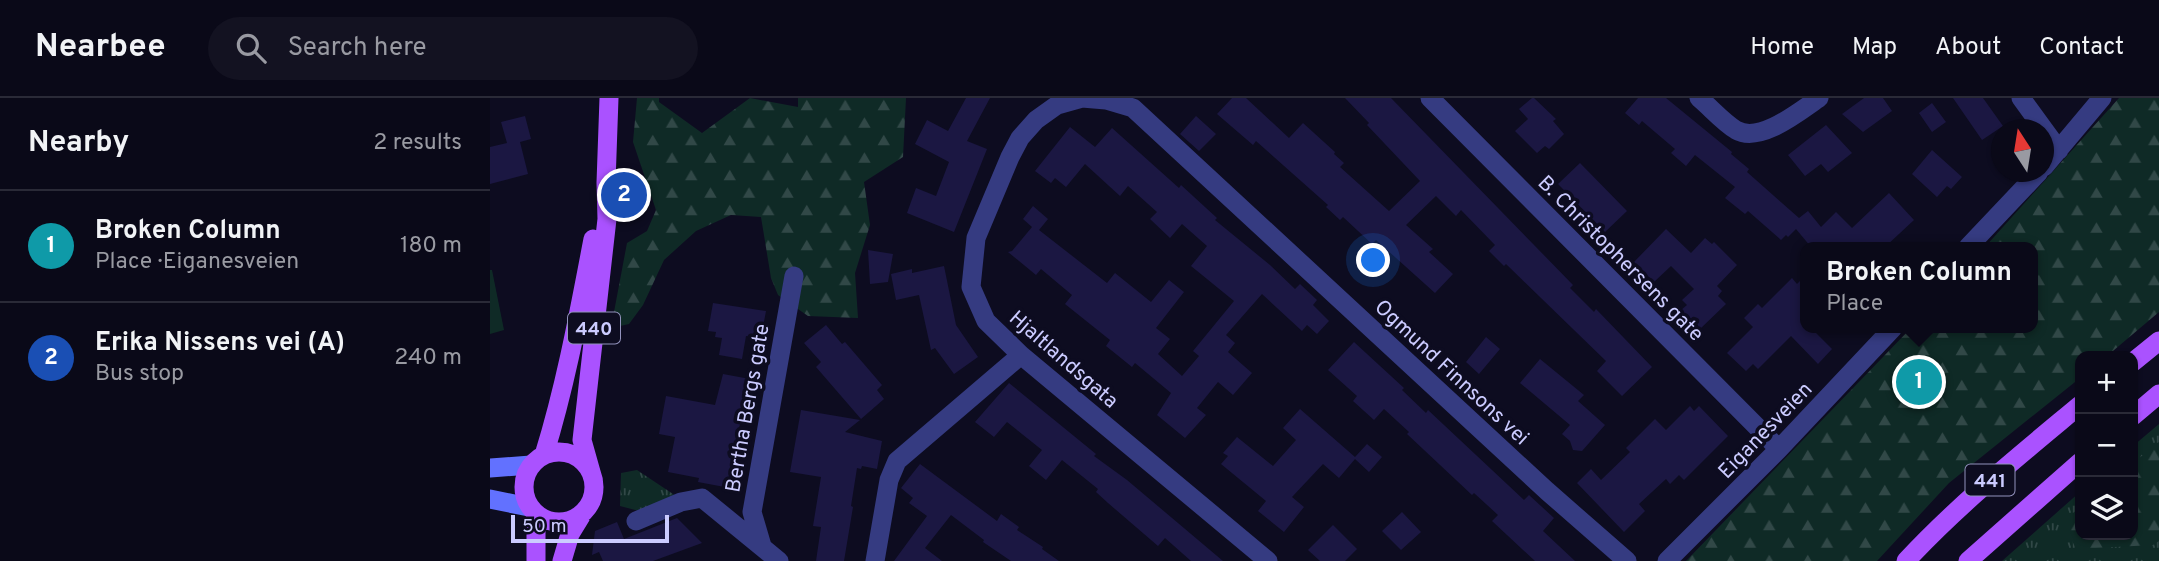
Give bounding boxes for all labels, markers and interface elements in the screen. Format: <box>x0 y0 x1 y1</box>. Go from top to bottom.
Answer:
search box <box>208 17 698 80</box>
text: Nearbee <box>35 27 166 69</box>
icon: search <box>232 29 270 67</box>
text: Search here <box>288 32 427 65</box>
text: Home <box>1750 33 1814 63</box>
text: Map <box>1852 33 1897 63</box>
text: About <box>1935 33 2001 63</box>
text: Contact <box>2039 33 2124 63</box>
north arrow <box>1991 119 2054 182</box>
text: Nearby <box>28 125 129 162</box>
text: 2 results <box>373 129 462 158</box>
pin: 2 <box>601 169 647 221</box>
street label: B. Christophersens gate <box>1531 170 1709 348</box>
text: Broken Column <box>95 215 281 248</box>
text: 1 <box>46 232 56 261</box>
text: 180 m <box>400 232 462 261</box>
popup <box>1800 242 2038 333</box>
your location <box>1356 243 1390 277</box>
text: Place · Eiganesveien <box>95 248 299 277</box>
text: Broken Column <box>1826 257 2012 290</box>
text: Place <box>1826 290 1883 319</box>
street label: Ogmund Finnsons vei <box>1368 294 1534 452</box>
street label: Hjaltlandsgata <box>1003 305 1123 415</box>
road number: 440 <box>568 312 620 344</box>
street label: Bertha Bergs gate <box>720 322 777 495</box>
text: Erika Nissens vei (A) <box>95 327 345 360</box>
text: 2 <box>44 344 58 373</box>
text: 240 m <box>394 344 462 373</box>
map controls <box>2075 351 2138 540</box>
button: + <box>2075 351 2138 414</box>
pin: 1 <box>1896 356 1942 408</box>
text: Bus stop <box>95 360 184 389</box>
street label: Eiganesveien <box>1713 377 1819 485</box>
button: − <box>2075 414 2138 477</box>
road number: 441 <box>1966 464 2014 496</box>
button: layers <box>2075 477 2138 540</box>
scale bar <box>511 512 668 544</box>
text: 50 m <box>522 515 567 539</box>

